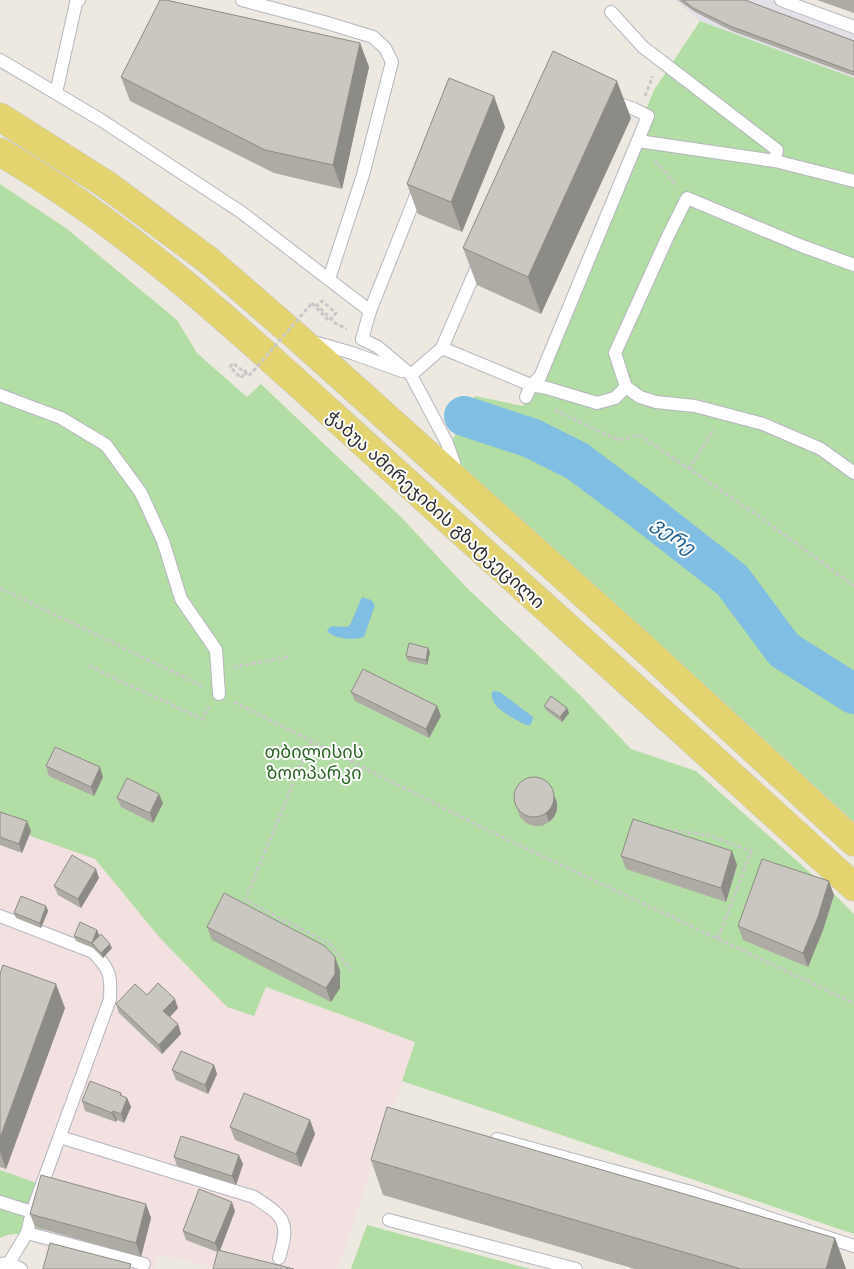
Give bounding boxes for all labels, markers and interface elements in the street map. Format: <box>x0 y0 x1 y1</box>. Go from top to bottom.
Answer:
street label: ჭაბუა ამირეჯიბის გზატკეცილი <box>322 405 549 613</box>
water label: ვერე <box>647 512 701 560</box>
park label: თბილისის ზოოპარკი <box>264 741 364 784</box>

